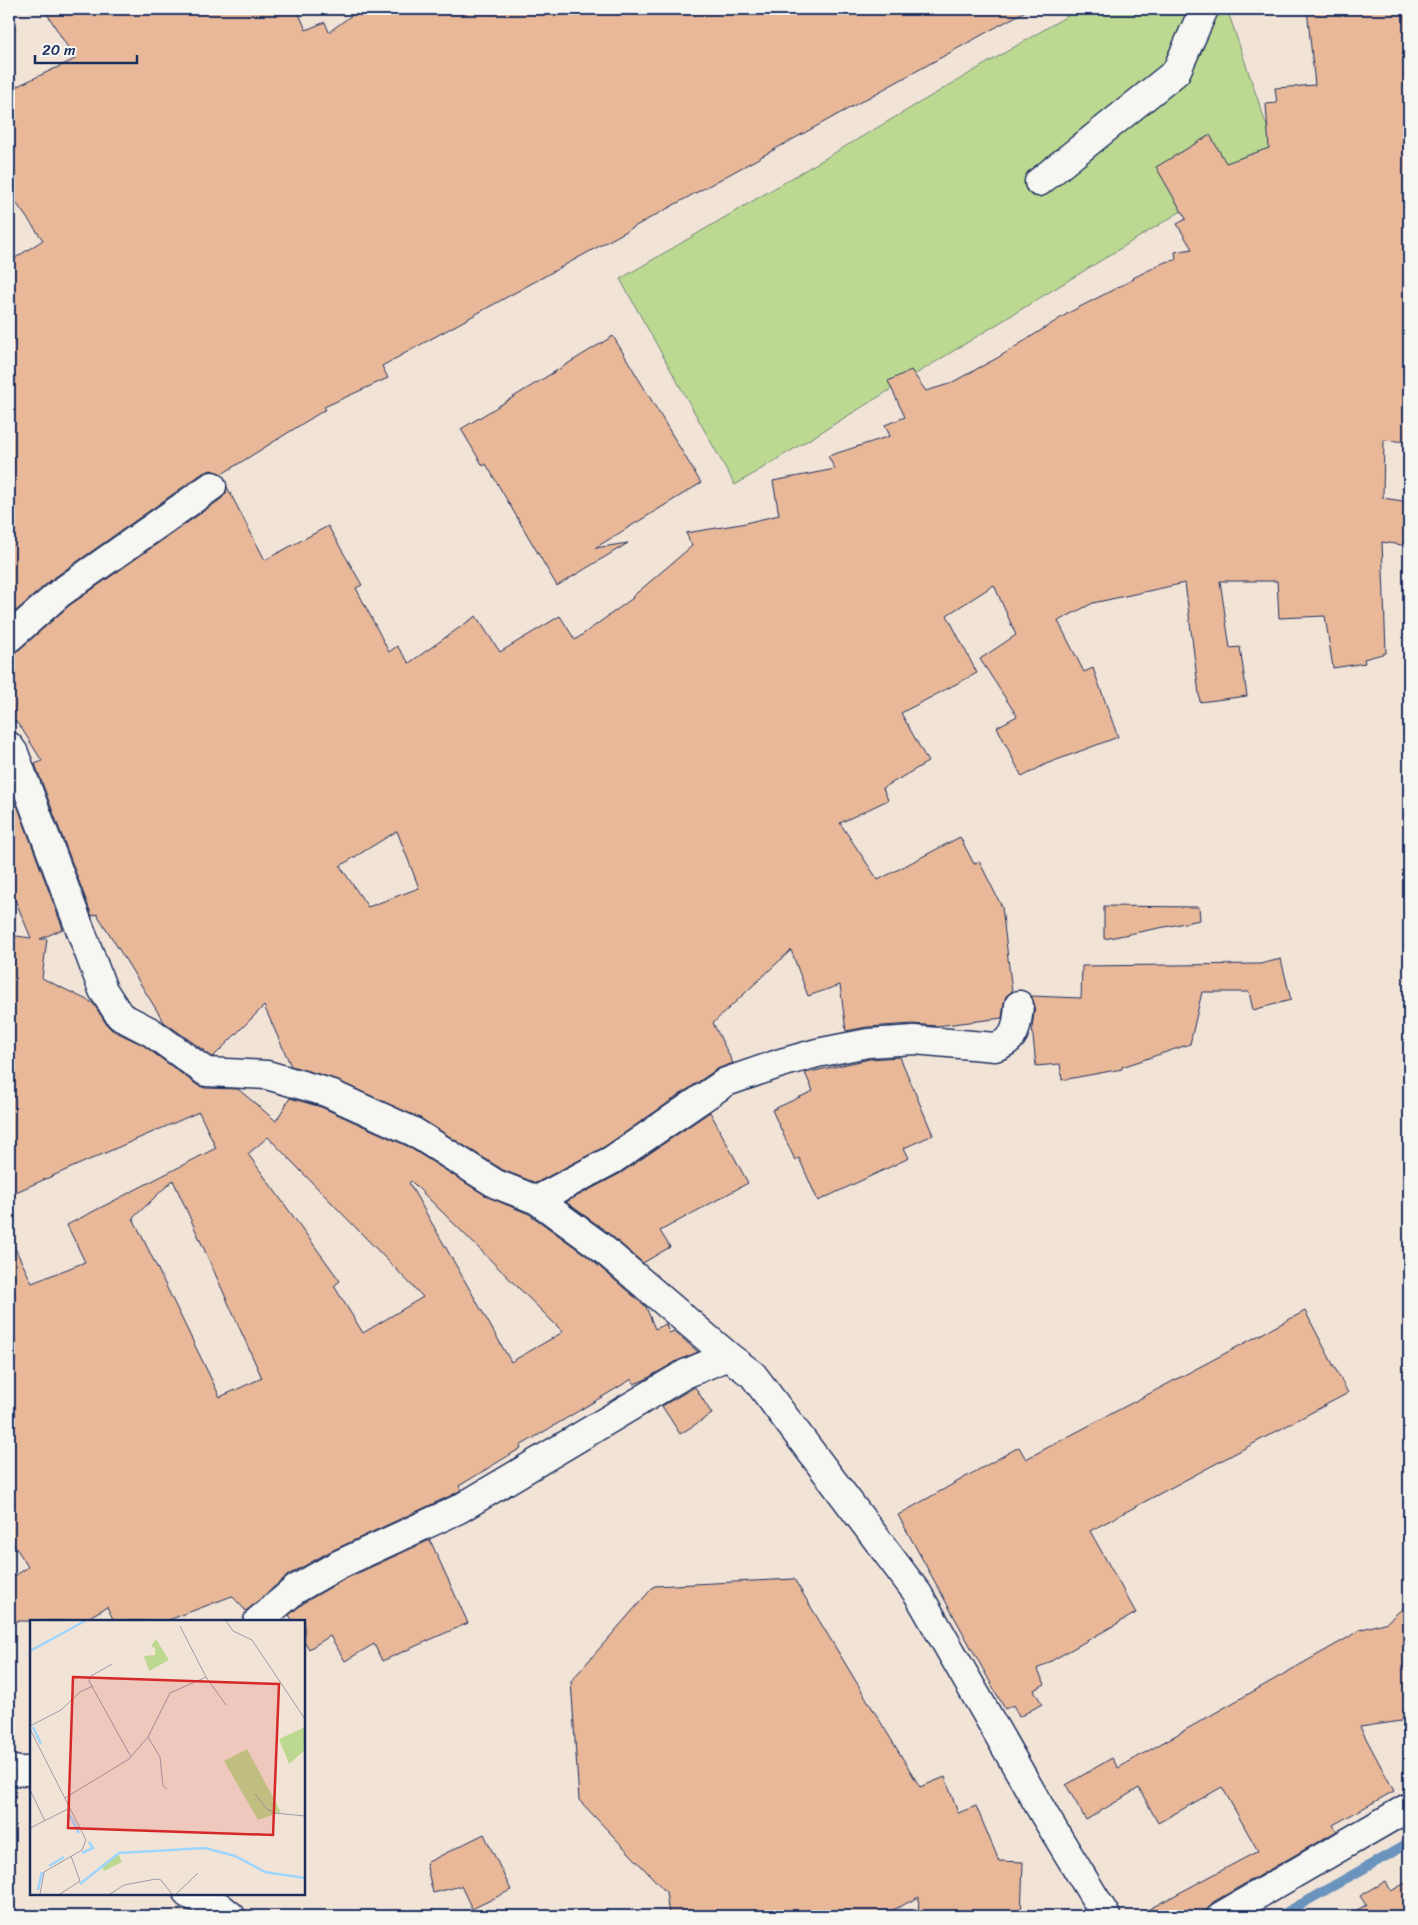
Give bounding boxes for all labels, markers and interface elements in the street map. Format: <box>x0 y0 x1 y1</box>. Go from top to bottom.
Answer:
scale bar <box>35 32 138 64</box>
text: 20 m <box>42 37 76 63</box>
inset map <box>30 1620 305 1895</box>

